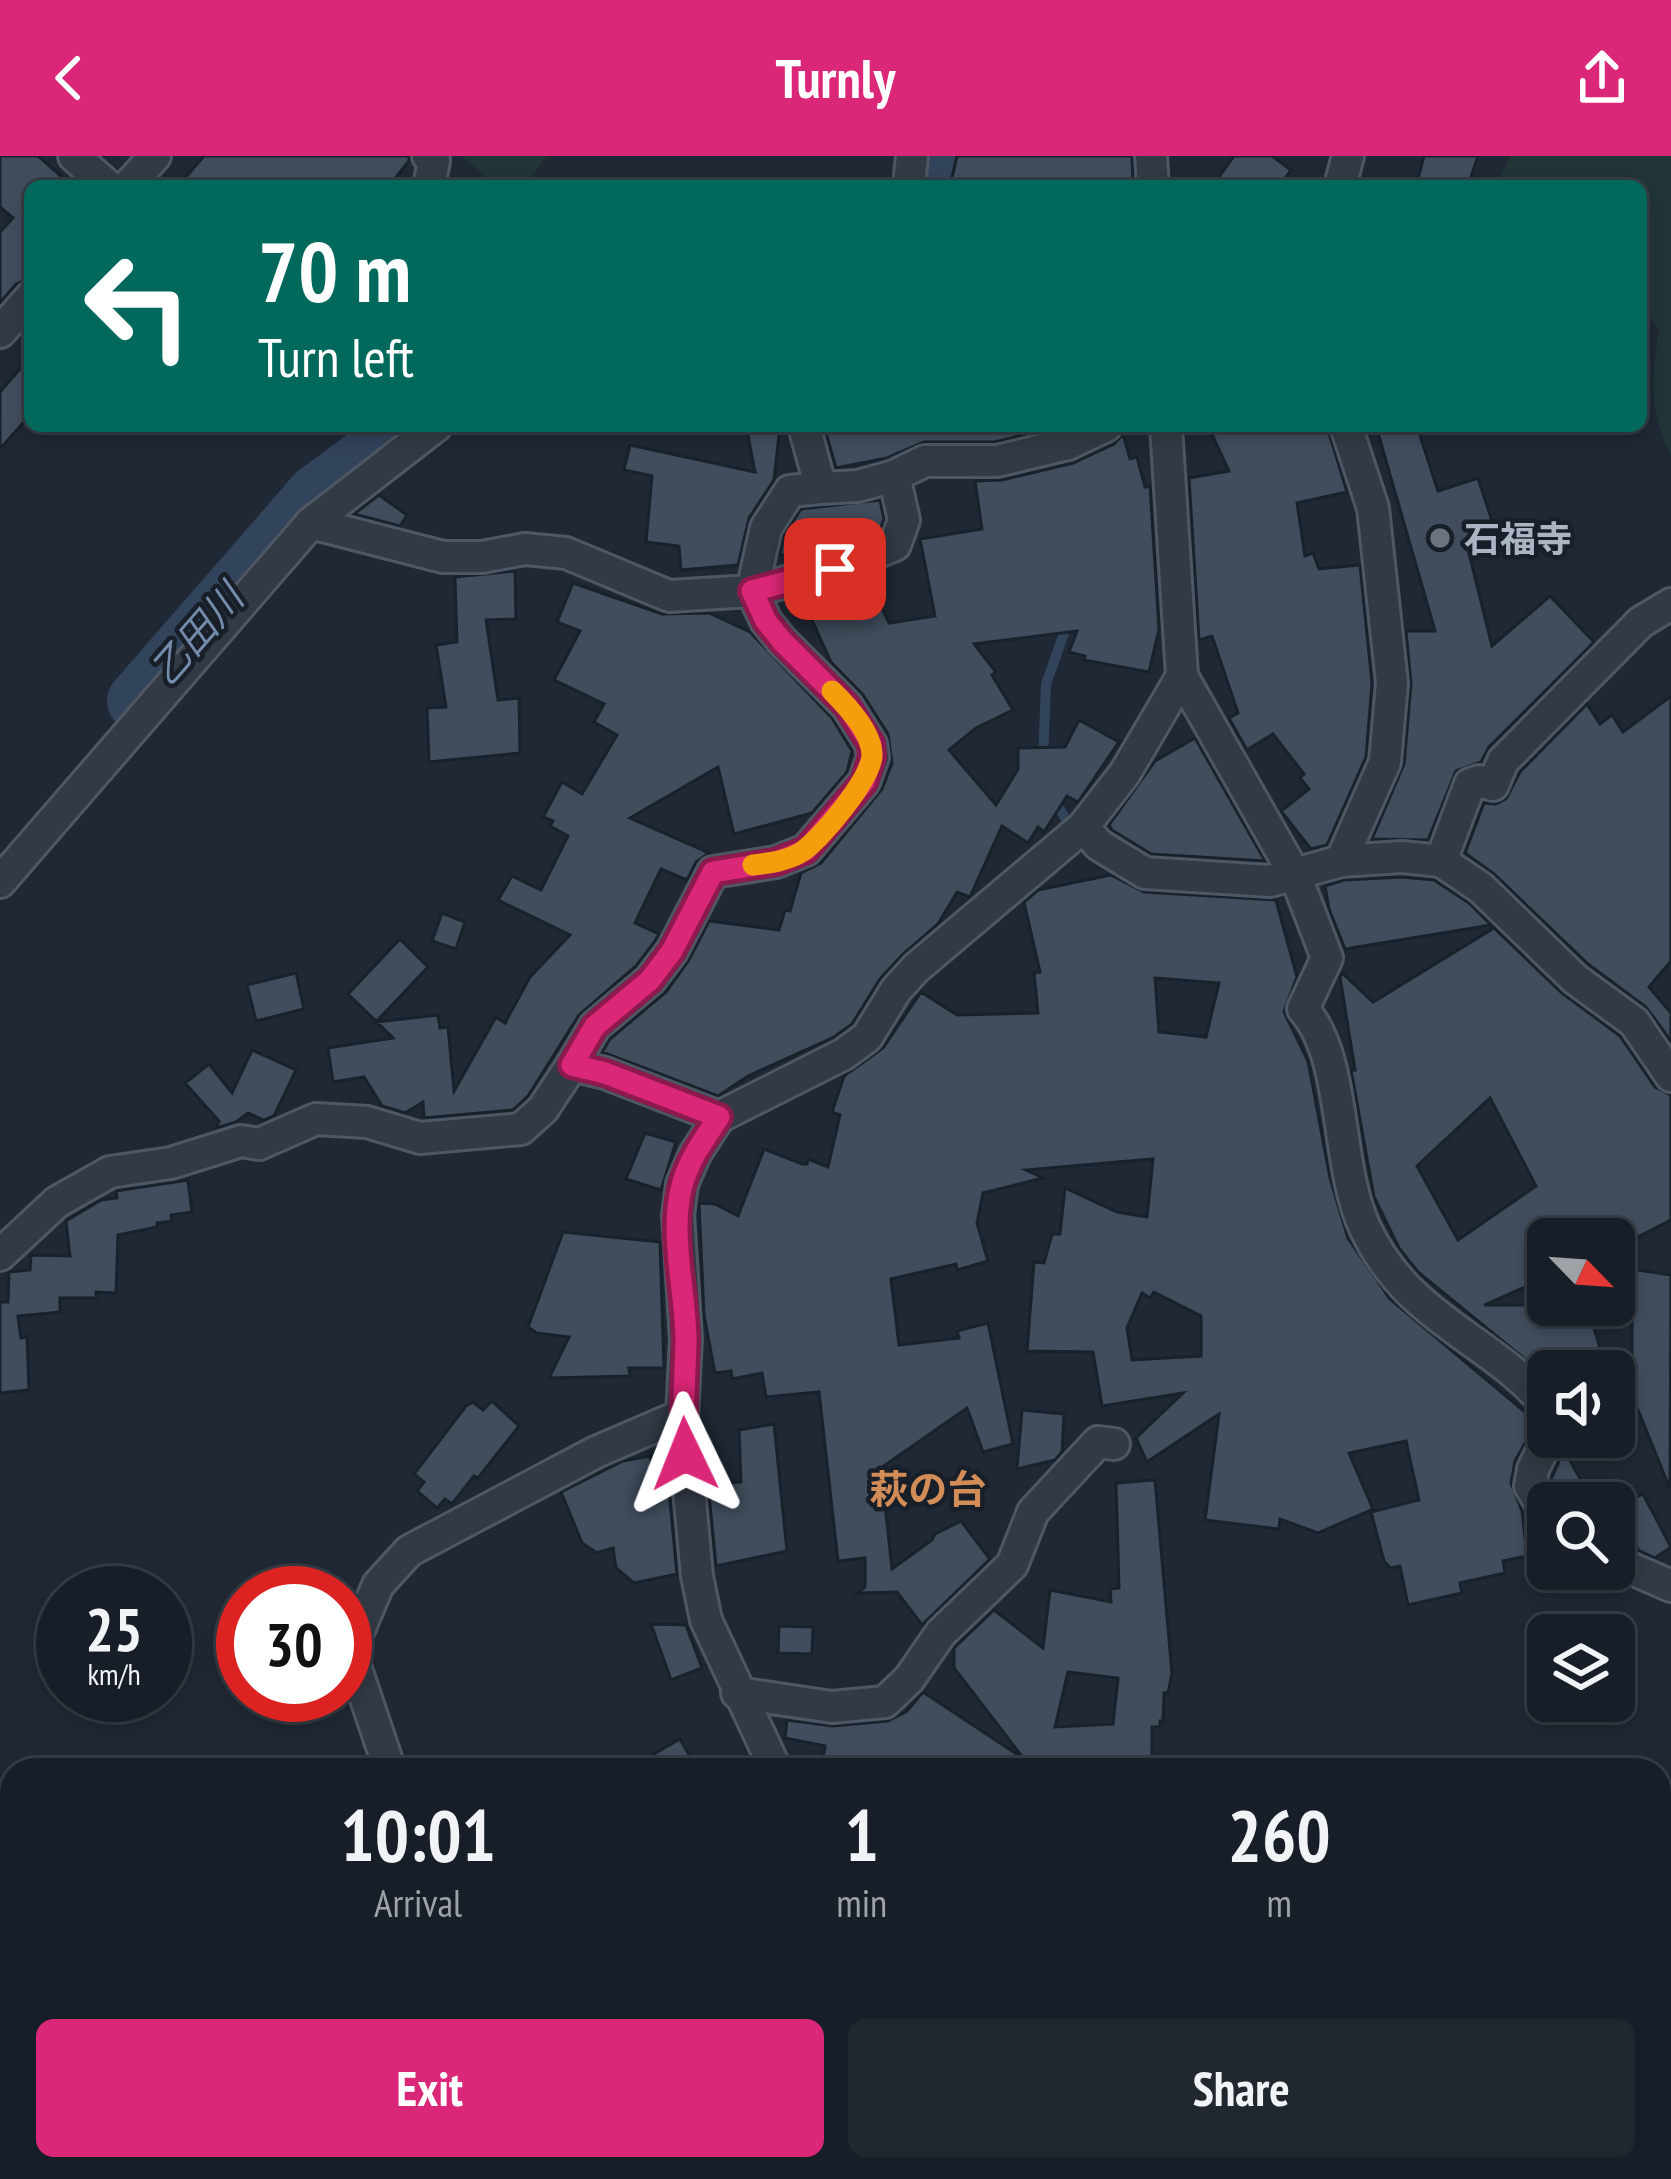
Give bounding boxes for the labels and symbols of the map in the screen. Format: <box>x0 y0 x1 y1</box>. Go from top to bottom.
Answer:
place label: 石福寺 <box>1464 515 1572 562</box>
pin <box>784 518 886 620</box>
marker: 石福寺 <box>1427 525 1453 551</box>
water label: 乙田川 <box>138 570 256 695</box>
north arrow <box>1527 1218 1635 1326</box>
position arrow <box>622 1391 748 1517</box>
district label: 萩の台 <box>869 1463 987 1514</box>
speed limit sign: 30 <box>216 1566 372 1722</box>

